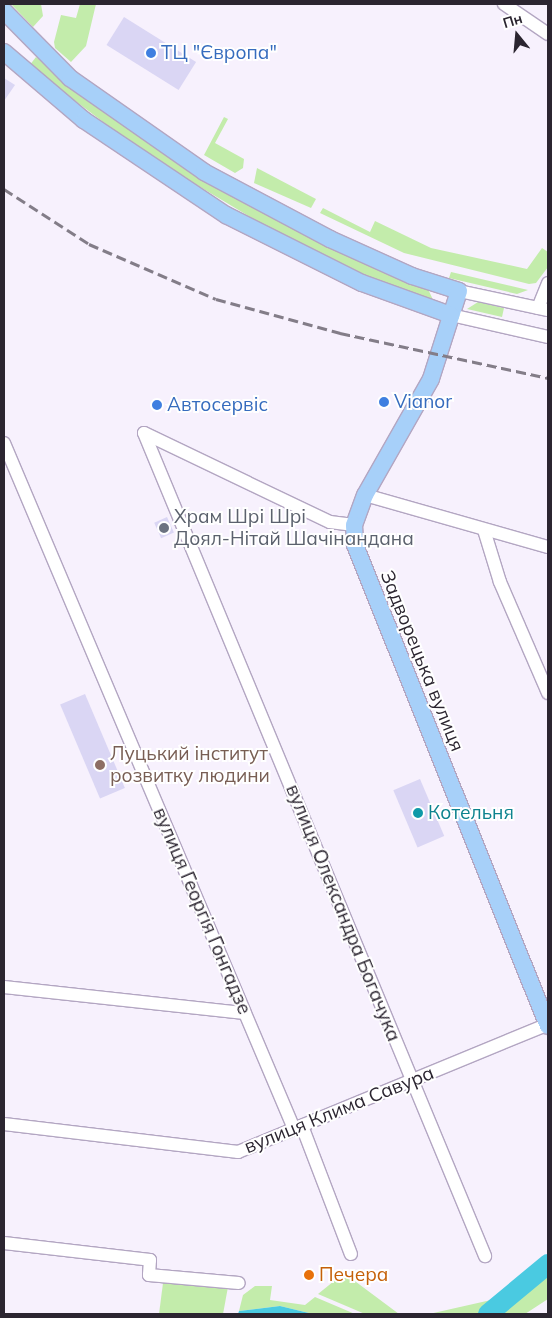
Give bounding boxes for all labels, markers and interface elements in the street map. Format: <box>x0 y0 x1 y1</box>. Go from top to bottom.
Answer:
text: Пн <box>501 9 525 32</box>
north arrow <box>492 10 542 60</box>
place label: ТЦ "Європа" <box>161 42 277 64</box>
marker: ТЦ "Європа" <box>145 47 157 59</box>
place label: Vianor <box>394 391 452 413</box>
place label: Автосервіс <box>167 394 268 416</box>
marker: Vianor <box>378 396 390 408</box>
marker: Автосервіс <box>151 399 163 411</box>
place label: Храм Шрі Шрі Доял-Нітай Шачінандана <box>174 506 414 550</box>
marker: Храм Шрі Шрі Доял-Нітай Шачінандана <box>158 522 170 534</box>
street label: Задворецька вулиця <box>375 567 469 755</box>
place label: Луцький інститут розвитку людини <box>110 743 270 787</box>
marker: Луцький інститут розвитку людини <box>94 759 106 771</box>
street label: вулиця Олександра Богачука <box>281 781 405 1045</box>
place label: Котельня <box>428 802 514 824</box>
street label: вулиця Георгія Гонгадзе <box>148 804 256 1018</box>
marker: Котельня <box>412 807 424 819</box>
street label: вулиця Клима Савура <box>241 1062 437 1158</box>
place label: Печера <box>319 1264 388 1286</box>
marker: Печера <box>303 1269 315 1281</box>

